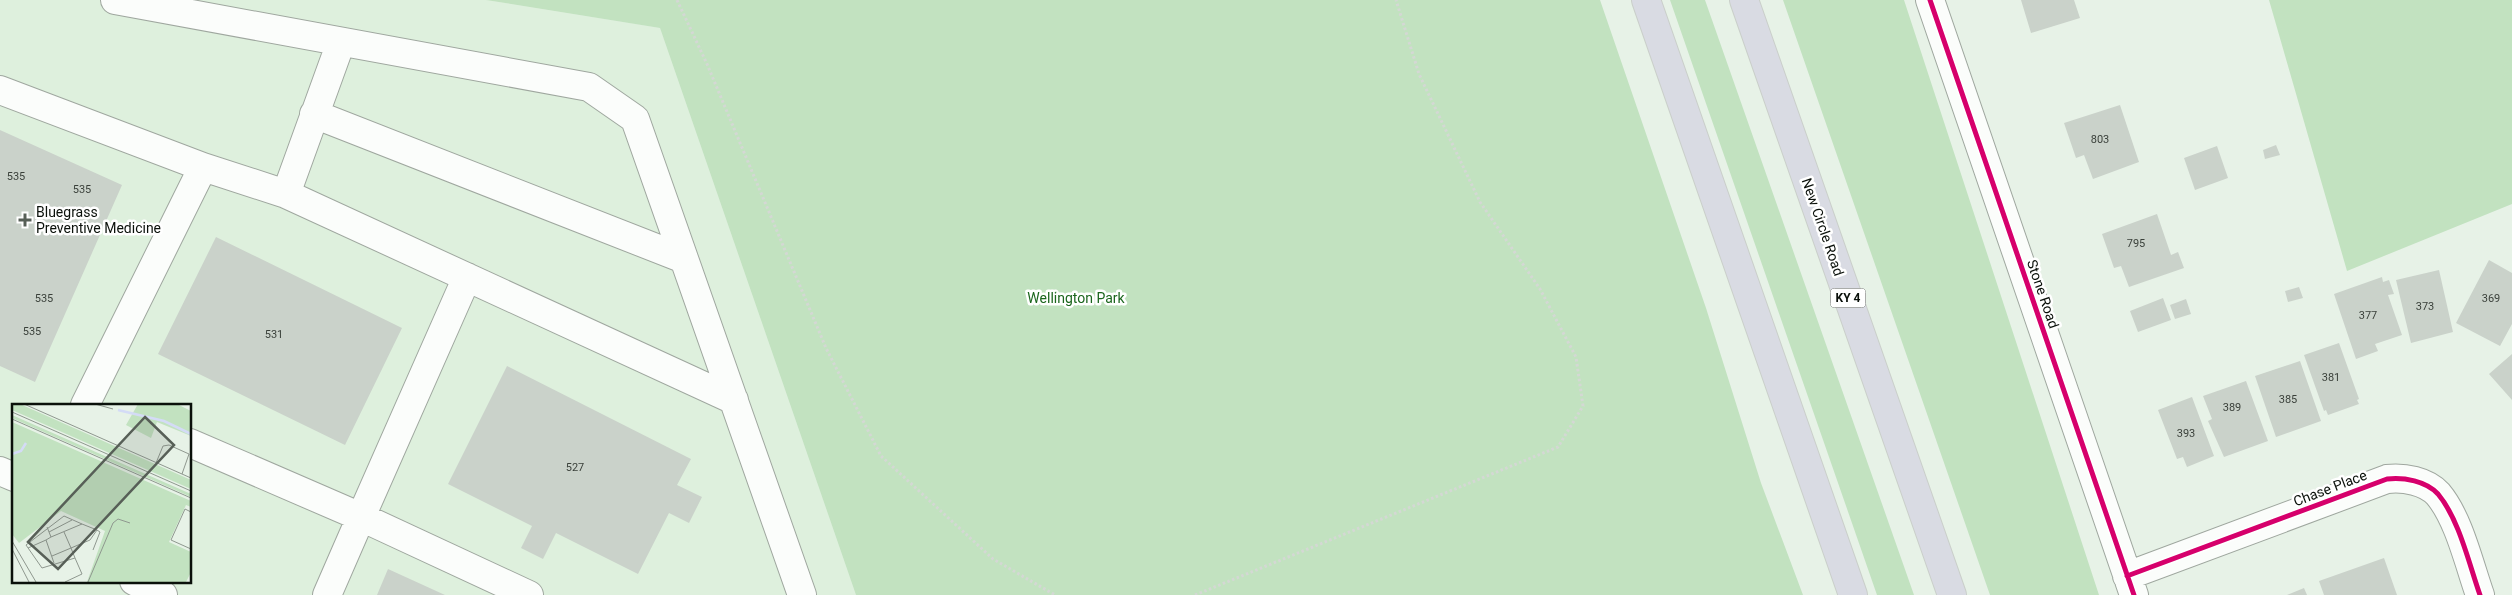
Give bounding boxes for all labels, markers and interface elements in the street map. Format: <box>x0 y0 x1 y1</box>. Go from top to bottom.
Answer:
house number: 803 <box>2091 133 2109 146</box>
house number: 535 <box>7 170 25 183</box>
street label: New Circle Road <box>1799 176 1847 278</box>
house number: 535 <box>73 183 91 196</box>
place label: Bluegrass Preventive Medicine <box>36 204 161 236</box>
marker: Bluegrass Preventive Medicine <box>18 213 32 227</box>
house number: 795 <box>2127 237 2145 250</box>
street label: Stone Road <box>2024 258 2062 330</box>
road number: KY 4 <box>1830 288 1866 308</box>
park label: Wellington Park <box>1027 290 1126 306</box>
house number: 535 <box>35 292 53 305</box>
house number: 369 <box>2482 292 2500 305</box>
house number: 373 <box>2416 300 2434 313</box>
house number: 377 <box>2359 309 2377 322</box>
house number: 535 <box>23 325 41 338</box>
house number: 531 <box>265 328 283 341</box>
house number: 381 <box>2322 371 2340 384</box>
house number: 385 <box>2279 393 2297 406</box>
house number: 389 <box>2223 401 2241 414</box>
inset map <box>12 404 191 582</box>
house number: 393 <box>2177 427 2195 440</box>
house number: 527 <box>566 461 584 474</box>
street label: Chase Place <box>2291 467 2369 509</box>

